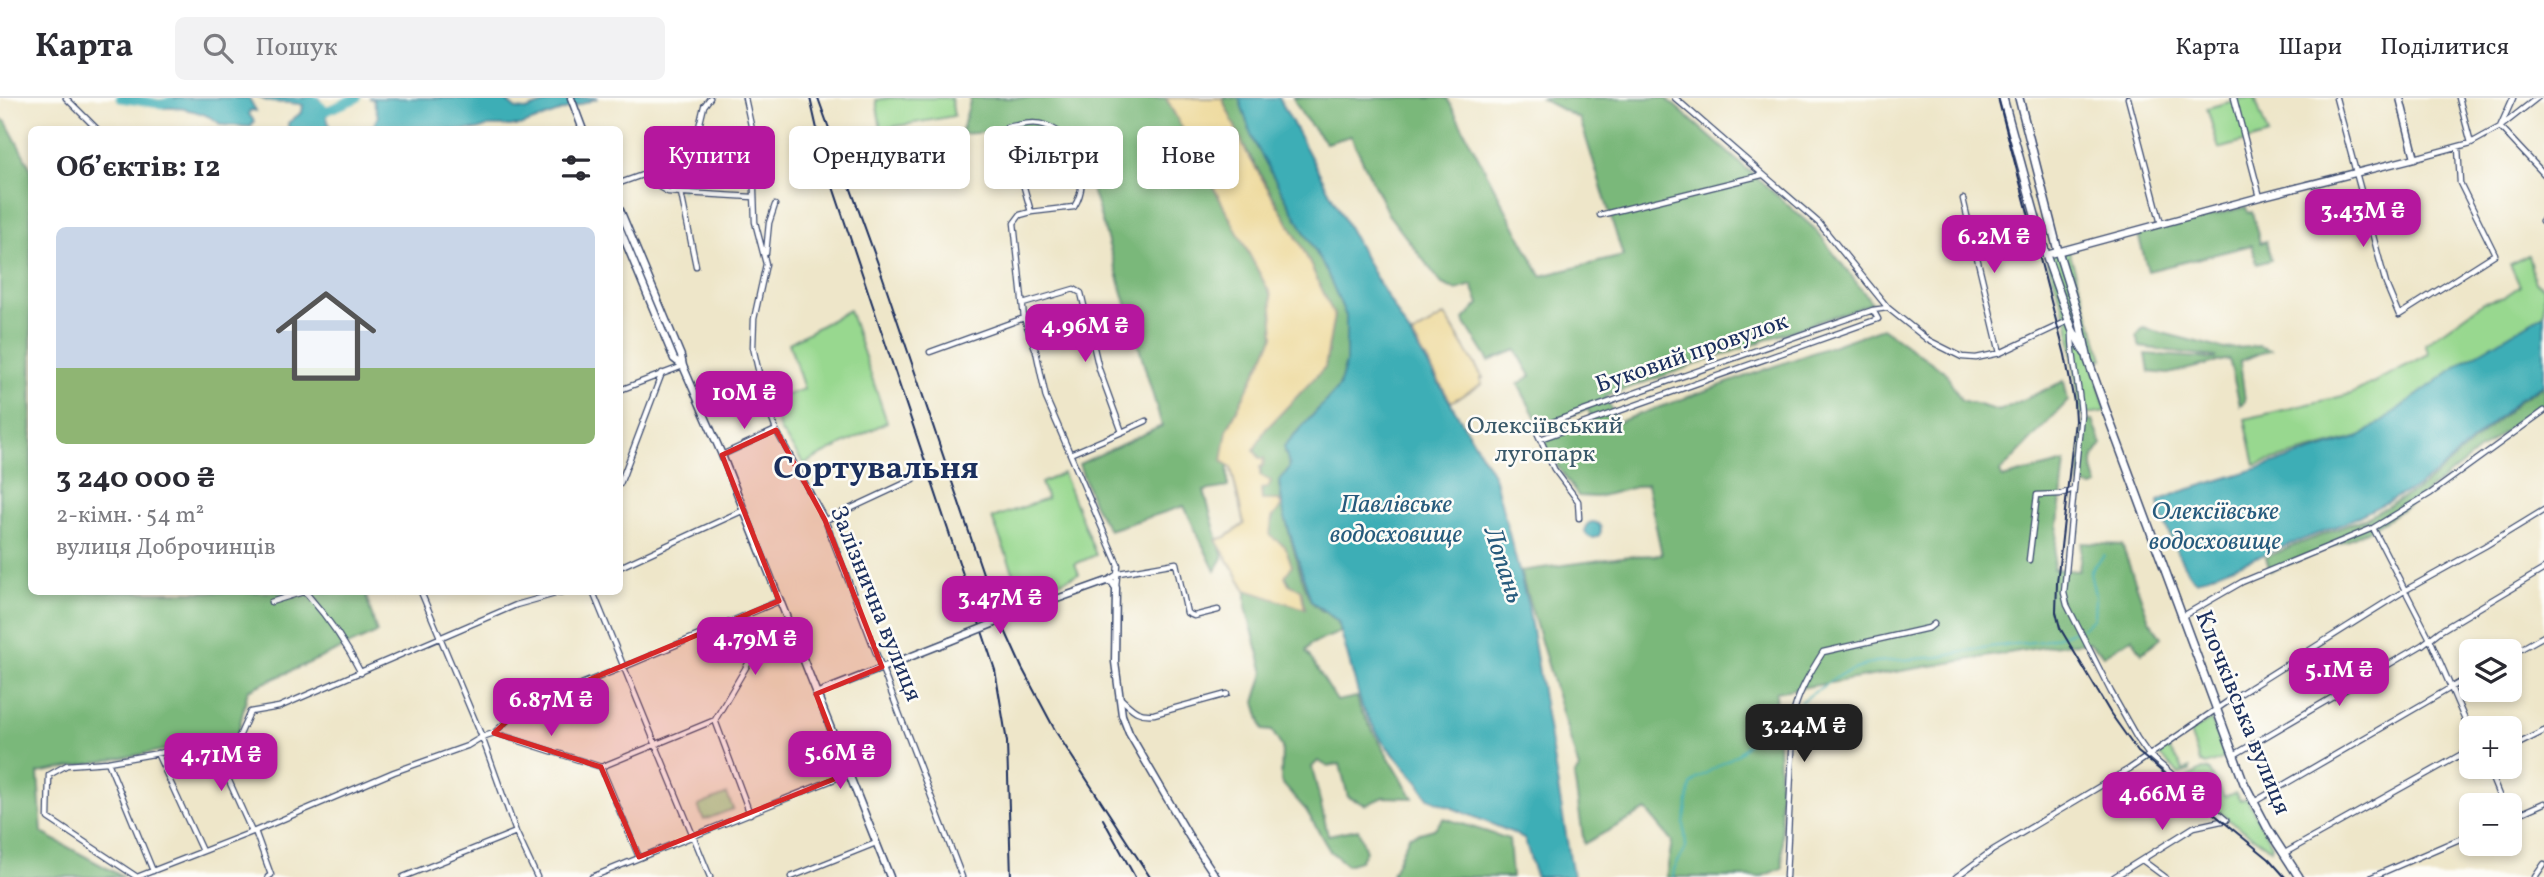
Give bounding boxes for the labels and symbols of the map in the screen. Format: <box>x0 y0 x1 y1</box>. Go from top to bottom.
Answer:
pin: 3.43M ₴ <box>2298 190 2428 249</box>
pin: 6.2M ₴ <box>1937 216 2051 275</box>
pin: 4.96M ₴ <box>1020 304 1150 364</box>
street label: Буковий провулок <box>1591 305 1793 403</box>
pin: 10M ₴ <box>695 372 793 431</box>
park label: Олексіївський лугопарк <box>1467 410 1623 472</box>
district label: Сортувальня <box>773 448 979 492</box>
water label: Павлівське водосховище <box>1330 487 1462 553</box>
water label: Олексіївське водосховище <box>2149 494 2281 560</box>
street label: Залізнична вулиця <box>820 501 930 707</box>
water label: Лопань <box>1473 521 1532 608</box>
pin: 3.47M ₴ <box>935 576 1065 636</box>
street label: Клочківська вулиця <box>2185 606 2299 820</box>
pin: 4.79M ₴ <box>690 618 820 677</box>
pin: 5.1M ₴ <box>2282 648 2396 708</box>
pin: 6.87M ₴ <box>486 678 616 738</box>
pin: 3.24M ₴ <box>1739 704 1869 764</box>
pin: 5.6M ₴ <box>783 732 897 791</box>
pin: 4.71M ₴ <box>156 734 286 793</box>
pin: 4.66M ₴ <box>2097 772 2227 832</box>

